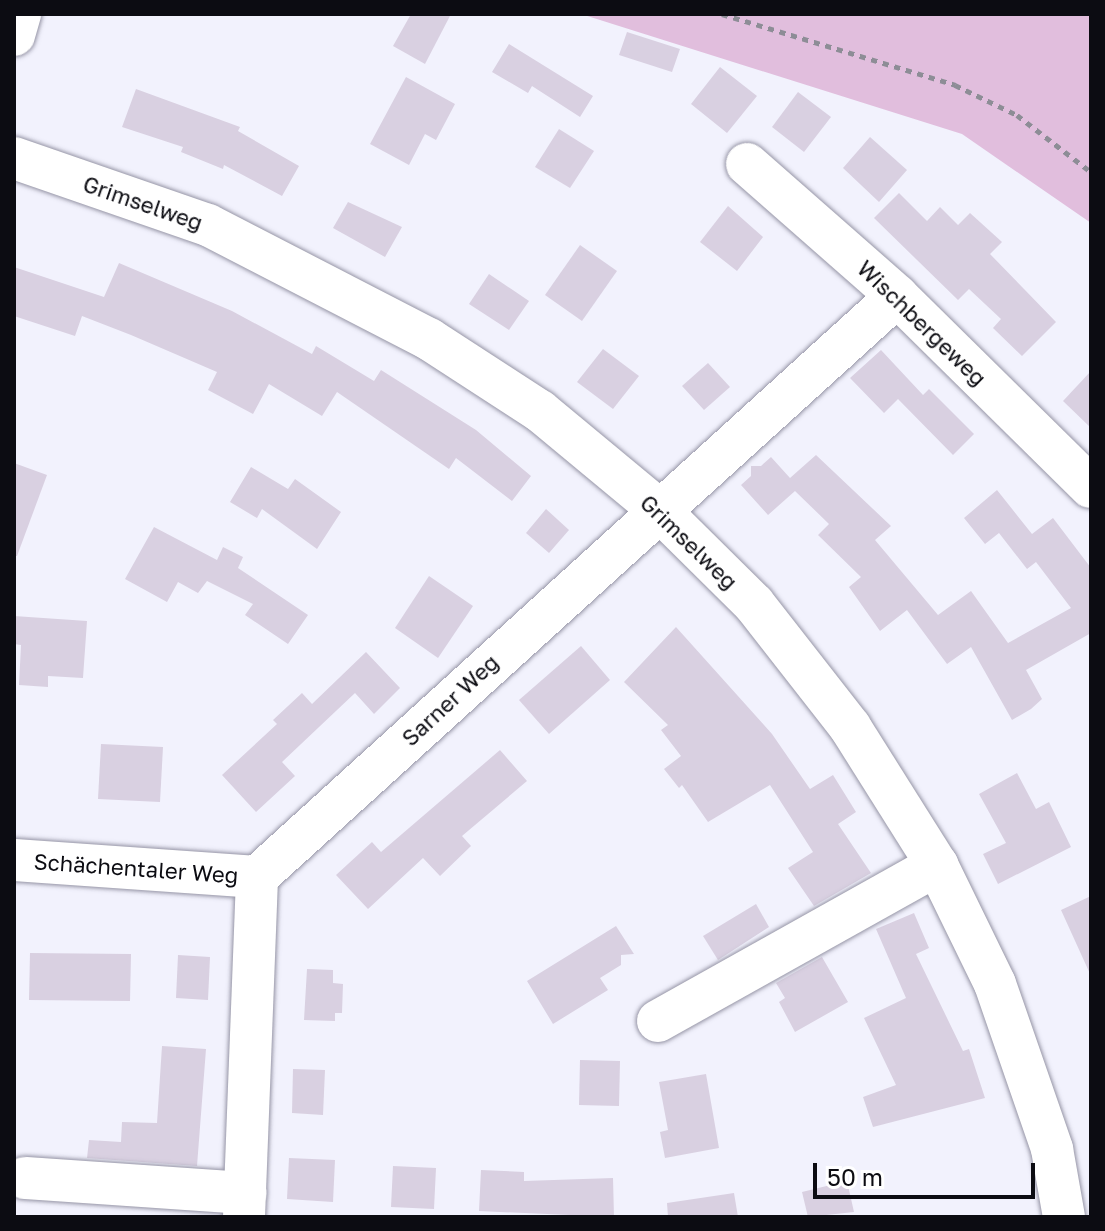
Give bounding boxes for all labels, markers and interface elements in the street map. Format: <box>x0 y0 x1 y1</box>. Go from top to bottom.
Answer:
street label: Grimselweg <box>80 170 206 236</box>
street label: Wischbergeweg <box>852 255 992 391</box>
street label: Grimselweg <box>635 489 743 595</box>
street label: Sarner Weg <box>396 649 504 751</box>
street label: Schächentaler Weg <box>33 848 239 888</box>
scale bar <box>817 1147 1039 1197</box>
text: 50 m <box>827 1162 883 1191</box>

